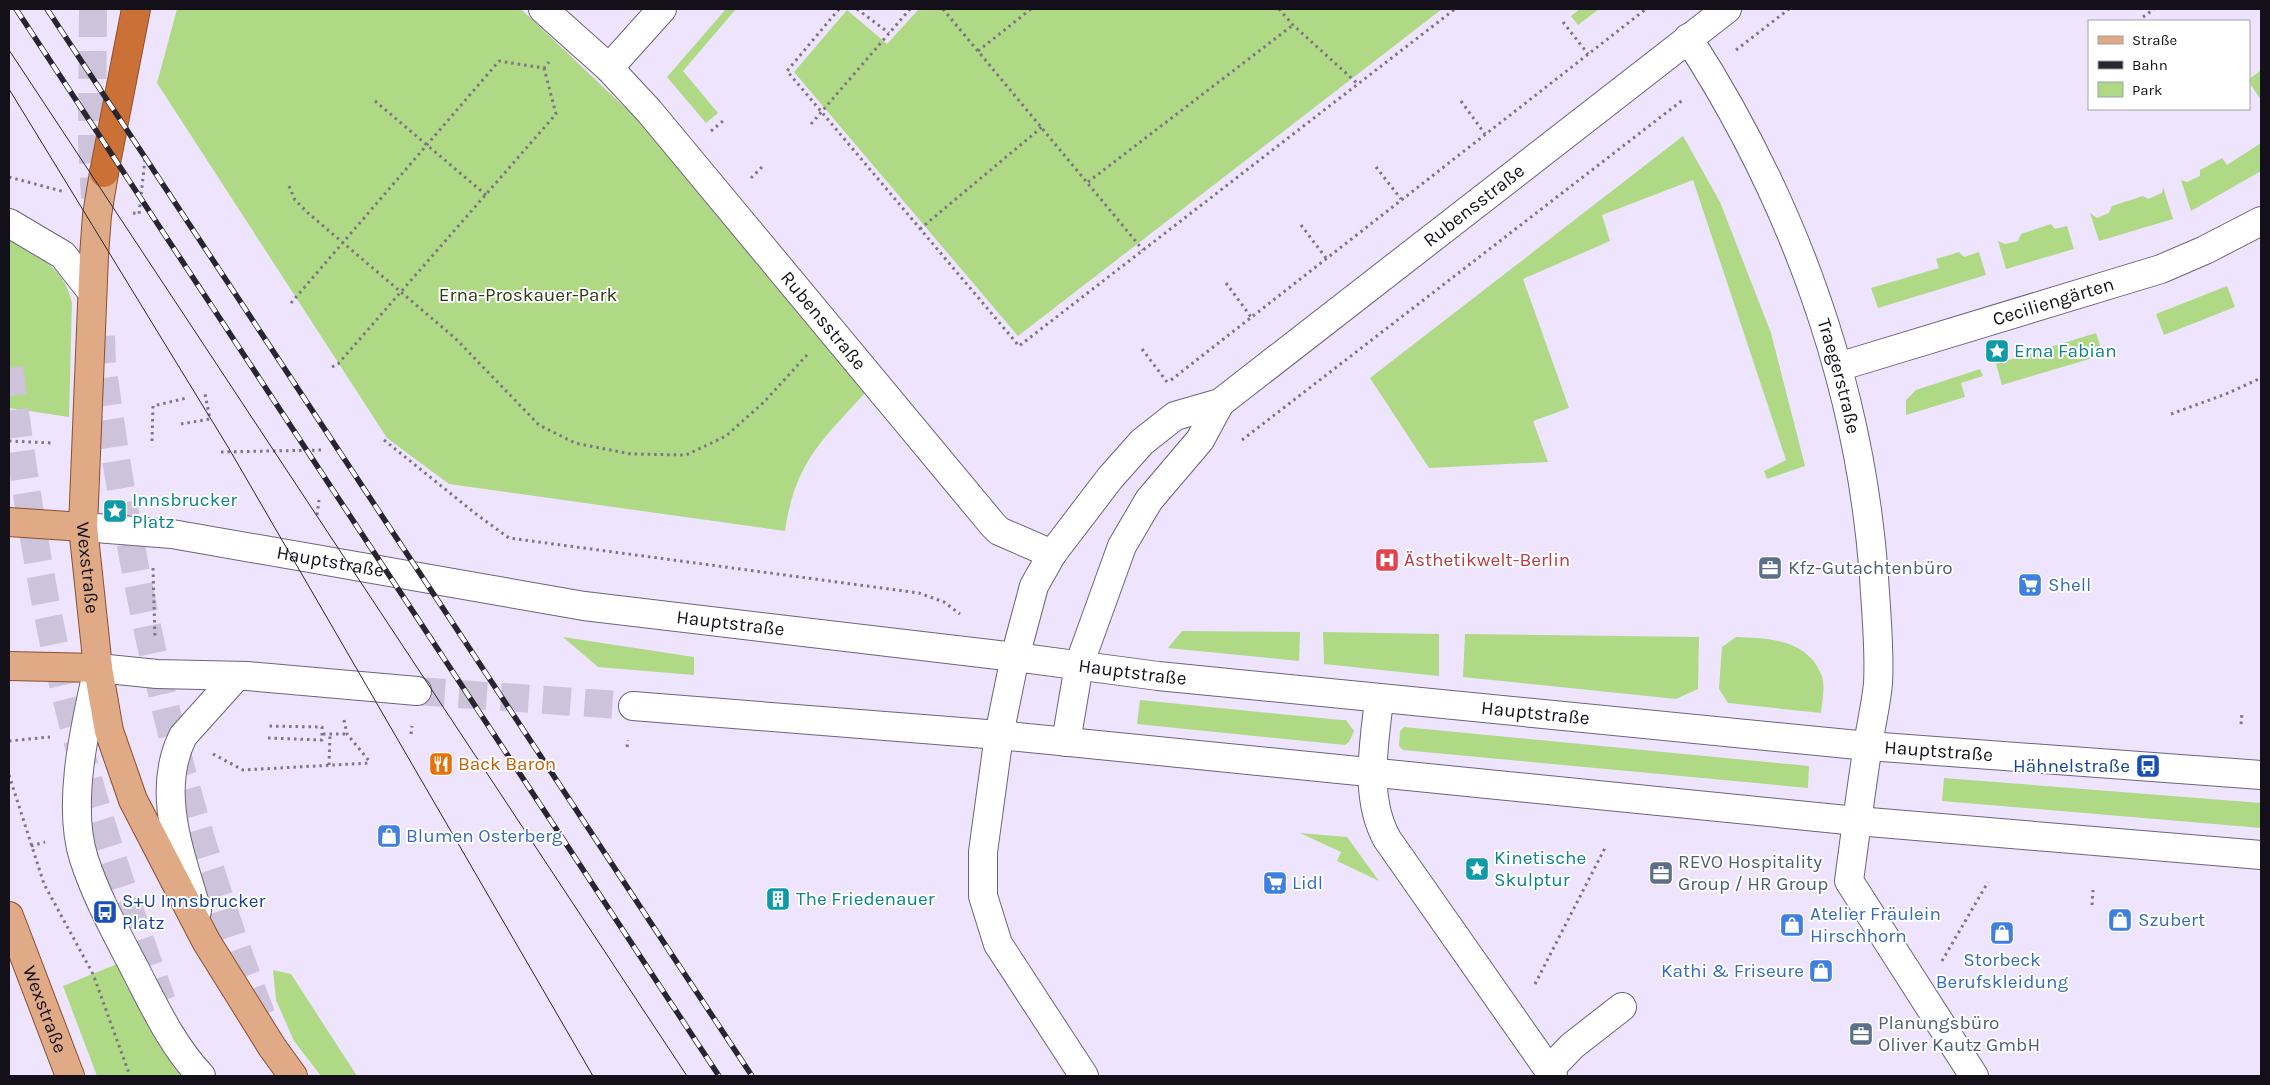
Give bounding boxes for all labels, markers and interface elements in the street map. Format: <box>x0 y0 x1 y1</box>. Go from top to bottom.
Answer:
legend <box>2088 20 2250 110</box>
text: Straße <box>2132 31 2177 49</box>
text: Bahn <box>2132 56 2168 74</box>
text: Park <box>2132 81 2162 99</box>
street label: Rubensstraße <box>1419 160 1529 252</box>
street label: Rubensstraße <box>776 267 871 375</box>
street label: Ceciliengärten <box>1990 273 2117 330</box>
park label: Erna-Proskauer-Park <box>439 284 617 306</box>
street label: Traegerstraße <box>1813 316 1864 436</box>
place icon: Erna Fabian <box>1984 338 2010 364</box>
place label: Erna Fabian <box>2014 340 2117 362</box>
place label: Innsbrucker Platz <box>132 489 237 533</box>
place icon: Innsbrucker Platz <box>102 498 128 524</box>
street label: Wexstraße <box>72 521 103 615</box>
street label: Hauptstraße <box>275 541 386 582</box>
hospital icon: Ästhetikwelt-Berlin <box>1374 547 1400 573</box>
place label: Ästhetikwelt-Berlin <box>1404 549 1570 571</box>
office icon: Kfz-Gutachtenbüro <box>1757 555 1783 581</box>
place label: Kfz-Gutachtenbüro <box>1788 557 1953 579</box>
supermarket icon: Shell <box>2017 572 2043 598</box>
place label: Shell <box>2048 574 2091 596</box>
street label: Hauptstraße <box>675 606 786 641</box>
street label: Hauptstraße <box>1077 655 1188 690</box>
street label: Hauptstraße <box>1480 697 1591 729</box>
street label: Hauptstraße <box>1883 736 1994 766</box>
restaurant icon: Back Baron <box>428 751 454 777</box>
place label: Back Baron <box>458 753 556 775</box>
bus stop icon: Hähnelstraße <box>2135 753 2161 779</box>
place label: Hähnelstraße <box>2013 755 2130 777</box>
shop icon: Blumen Osterberg <box>376 823 402 849</box>
place label: Blumen Osterberg <box>406 825 563 847</box>
place label: Kinetische Skulptur <box>1494 847 1586 891</box>
place label: REVO Hospitality Group / HR Group <box>1678 851 1828 895</box>
place icon: Kinetische Skulptur <box>1464 856 1490 882</box>
office icon: REVO Hospitality Group / HR Group <box>1648 860 1674 886</box>
supermarket icon: Lidl <box>1262 870 1288 896</box>
place label: Lidl <box>1292 872 1323 894</box>
building icon: The Friedenauer <box>765 886 791 912</box>
place label: The Friedenauer <box>796 888 935 910</box>
place label: S+U Innsbrucker Platz <box>122 890 266 934</box>
bus stop icon: S+U Innsbrucker Platz <box>92 899 118 925</box>
place label: Atelier Fräulein Hirschhorn <box>1810 903 1941 947</box>
shop icon: Szubert <box>2107 907 2133 933</box>
place label: Szubert <box>2138 909 2205 931</box>
shop icon: Atelier Fräulein Hirschhorn <box>1779 912 1805 938</box>
shop icon: Storbeck Berufskleidung <box>1989 920 2015 946</box>
place label: Storbeck Berufskleidung <box>1936 949 2068 993</box>
shop icon: Kathi & Friseure <box>1808 958 1834 984</box>
place label: Kathi & Friseure <box>1661 960 1804 982</box>
street label: Wexstraße <box>18 963 71 1056</box>
place label: Planungsbüro Oliver Kautz GmbH <box>1878 1012 2040 1056</box>
office icon: Planungsbüro Oliver Kautz GmbH <box>1848 1021 1874 1047</box>

